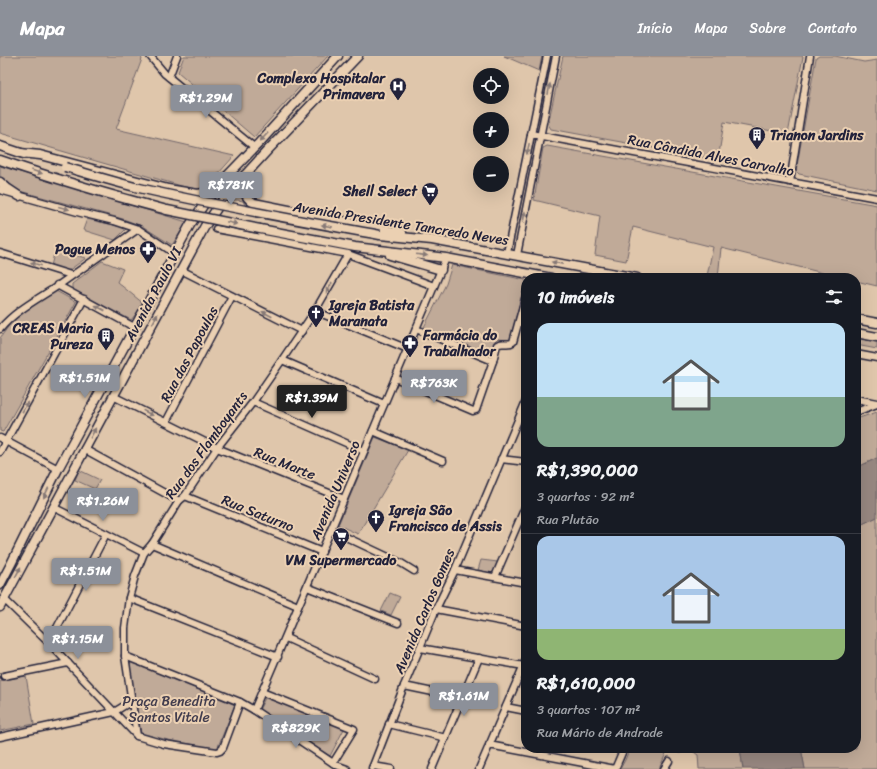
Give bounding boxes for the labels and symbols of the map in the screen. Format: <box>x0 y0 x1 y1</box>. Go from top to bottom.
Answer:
place label: Complexo Hospitalar Primavera <box>256 66 386 107</box>
hospital icon: Complexo Hospitalar Primavera <box>388 76 408 101</box>
one-way arrow <box>547 83 553 95</box>
pin: R$1.29M <box>169 85 243 119</box>
place label: Trianon Jardins <box>770 123 864 148</box>
building icon: Trianon Jardins <box>747 125 767 150</box>
street label: Rua Cândida Alves Carvalho <box>626 127 796 184</box>
one-way arrow <box>260 132 269 141</box>
one-way arrow <box>525 143 531 155</box>
one-way arrow <box>31 170 43 176</box>
pin: R$781K <box>198 172 264 206</box>
place label: Shell Select <box>342 179 418 204</box>
supermarket icon: Shell Select <box>420 181 440 206</box>
street label: Avenida Presidente Tancredo Neves <box>290 194 511 253</box>
one-way arrow <box>58 206 71 212</box>
one-way arrow <box>522 210 528 223</box>
one-way arrow <box>226 221 238 227</box>
one-way arrow <box>321 222 334 228</box>
place label: Pague Menos <box>55 237 135 262</box>
pharmacy icon: Pague Menos <box>138 239 158 264</box>
street label: Avenida Paulo VI <box>118 241 190 347</box>
one-way arrow <box>416 252 428 258</box>
one-way arrow <box>551 260 563 266</box>
one-way arrow <box>29 261 41 267</box>
one-way arrow <box>325 282 332 294</box>
place label: Igreja Batista Maranata <box>328 293 415 334</box>
street label: Rua das Papoulas <box>153 301 226 407</box>
church icon: Igreja Batista Maranata <box>306 303 326 328</box>
one-way arrow <box>94 305 106 312</box>
one-way arrow <box>261 311 273 317</box>
one-way arrow <box>152 313 158 324</box>
place label: CREAS Maria Pureza <box>12 316 94 357</box>
place label: Farmácia do Trabalhador <box>422 323 498 364</box>
building icon: CREAS Maria Pureza <box>96 326 116 351</box>
pharmacy icon: Farmácia do Trabalhador <box>400 333 420 358</box>
pin: R$1.51M <box>48 365 122 399</box>
pin: R$763K <box>401 370 467 404</box>
pin: R$1.39M <box>275 385 349 419</box>
street label: Rua dos Flamboyants <box>158 386 254 505</box>
one-way arrow <box>21 401 28 413</box>
one-way arrow <box>142 410 154 416</box>
one-way arrow <box>90 427 96 439</box>
street label: Avenida Universo <box>303 437 368 545</box>
street label: Rua Marte <box>250 440 320 487</box>
one-way arrow <box>43 488 49 499</box>
pin: R$1.26M <box>66 488 140 522</box>
street label: Rua Saturno <box>218 488 298 539</box>
place label: Igreja São Francisco de Assis <box>388 498 502 539</box>
church icon: Igreja São Francisco de Assis <box>366 508 386 533</box>
supermarket icon: VM Supermercado <box>331 526 351 551</box>
street label: Avenida Carlos Gomes <box>386 544 462 679</box>
place label: VM Supermercado <box>286 548 397 573</box>
pin: R$1.51M <box>49 558 123 592</box>
one-way arrow <box>15 566 21 578</box>
pin: R$1.15M <box>41 626 115 660</box>
pin: R$1.61M <box>427 683 501 717</box>
park label: Praça Benedita Santos Vitale <box>122 689 216 730</box>
pin: R$829K <box>263 715 329 749</box>

